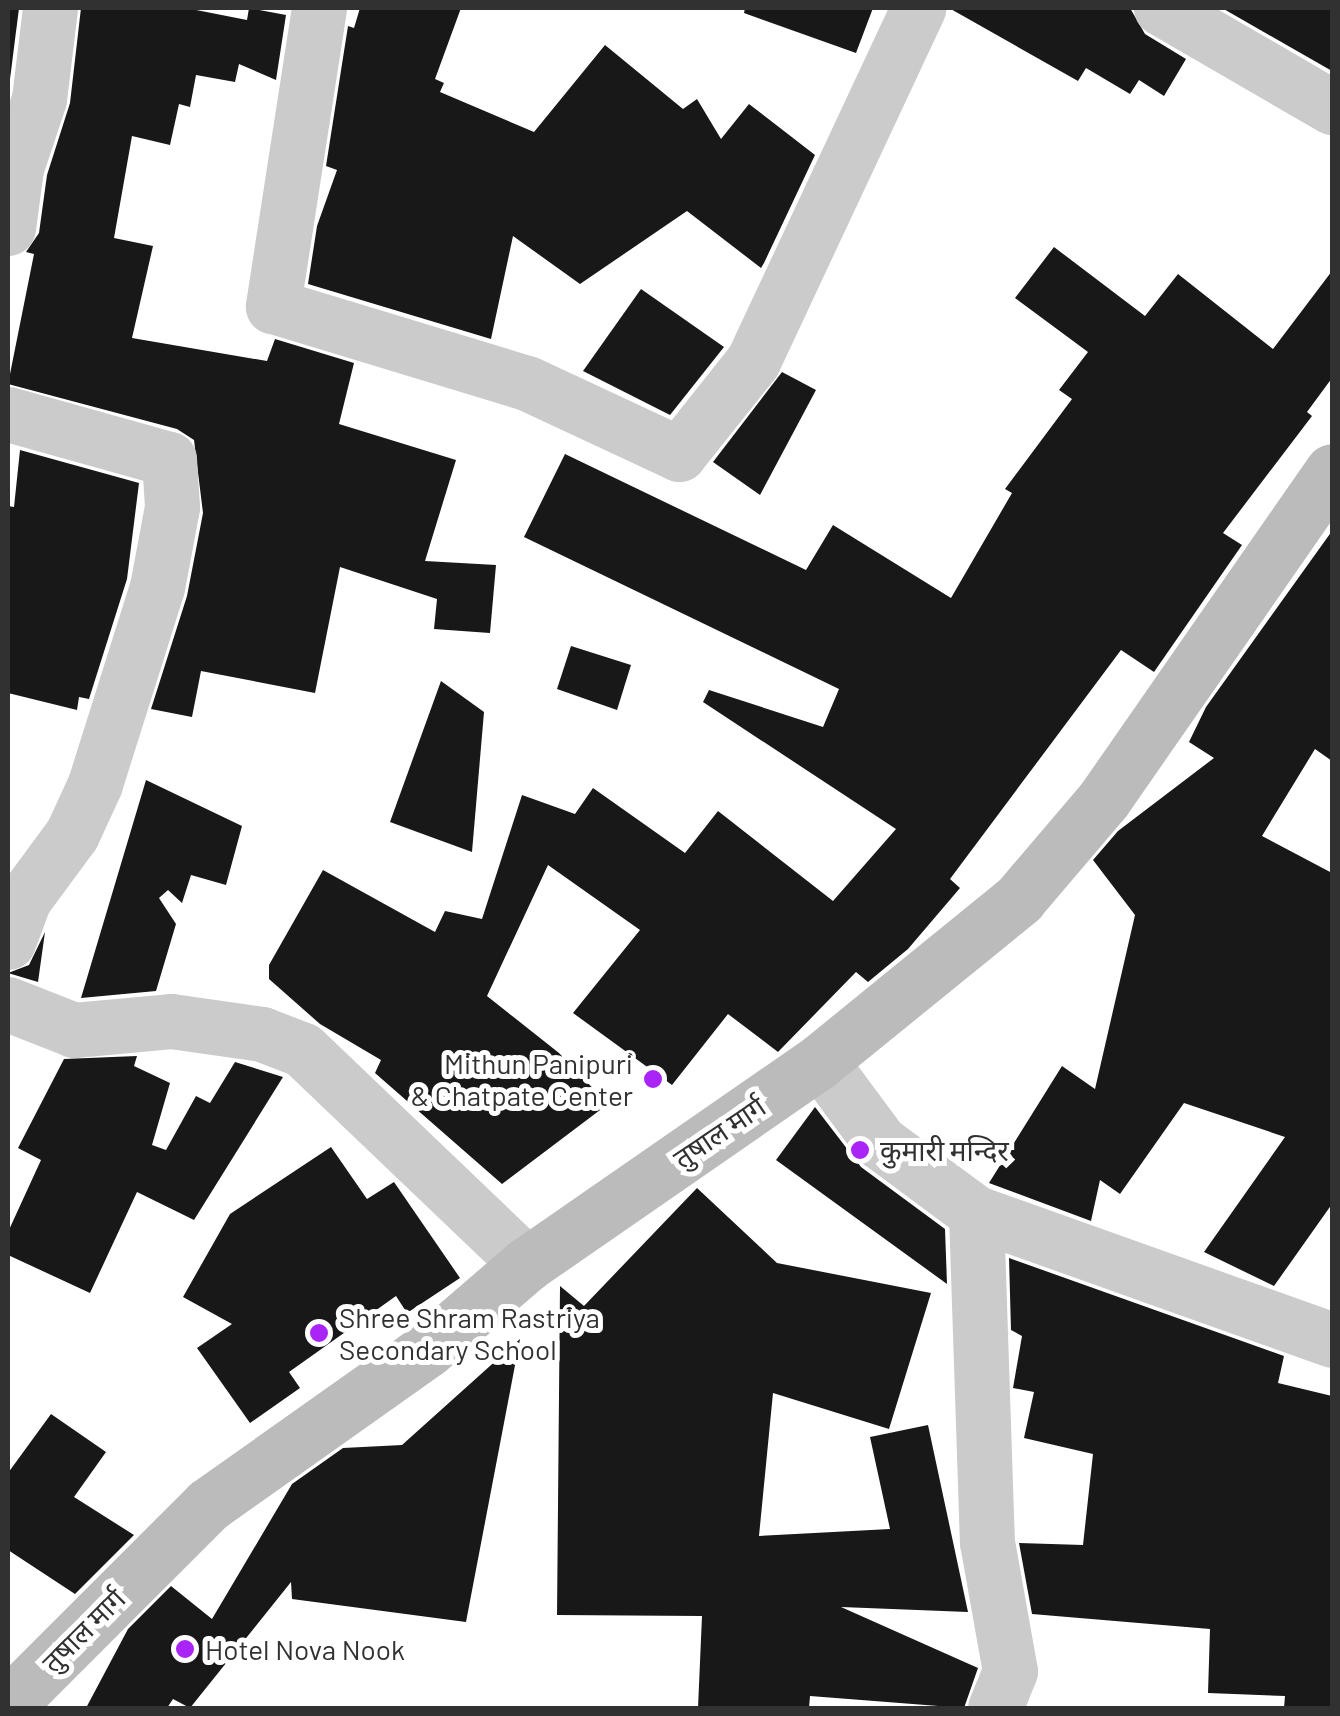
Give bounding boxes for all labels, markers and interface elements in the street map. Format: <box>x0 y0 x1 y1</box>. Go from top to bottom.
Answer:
place label: Mithun Panipuri & Chatpate Center <box>411 1046 633 1112</box>
marker: Mithun Panipuri & Chatpate Center <box>642 1068 664 1090</box>
street label: तुषाल मार्ग <box>667 1089 771 1175</box>
place label: कुमारी मन्दिर <box>880 1133 1009 1167</box>
marker: कुमारी मन्दिर <box>849 1139 871 1161</box>
place label: Shree Shram Rastriya Secondary School <box>339 1300 600 1366</box>
marker: Shree Shram Rastriya Secondary School <box>308 1322 330 1344</box>
street label: तुषाल मार्ग <box>34 1581 132 1679</box>
place label: Hotel Nova Nook <box>205 1632 405 1666</box>
marker: Hotel Nova Nook <box>174 1638 196 1660</box>

